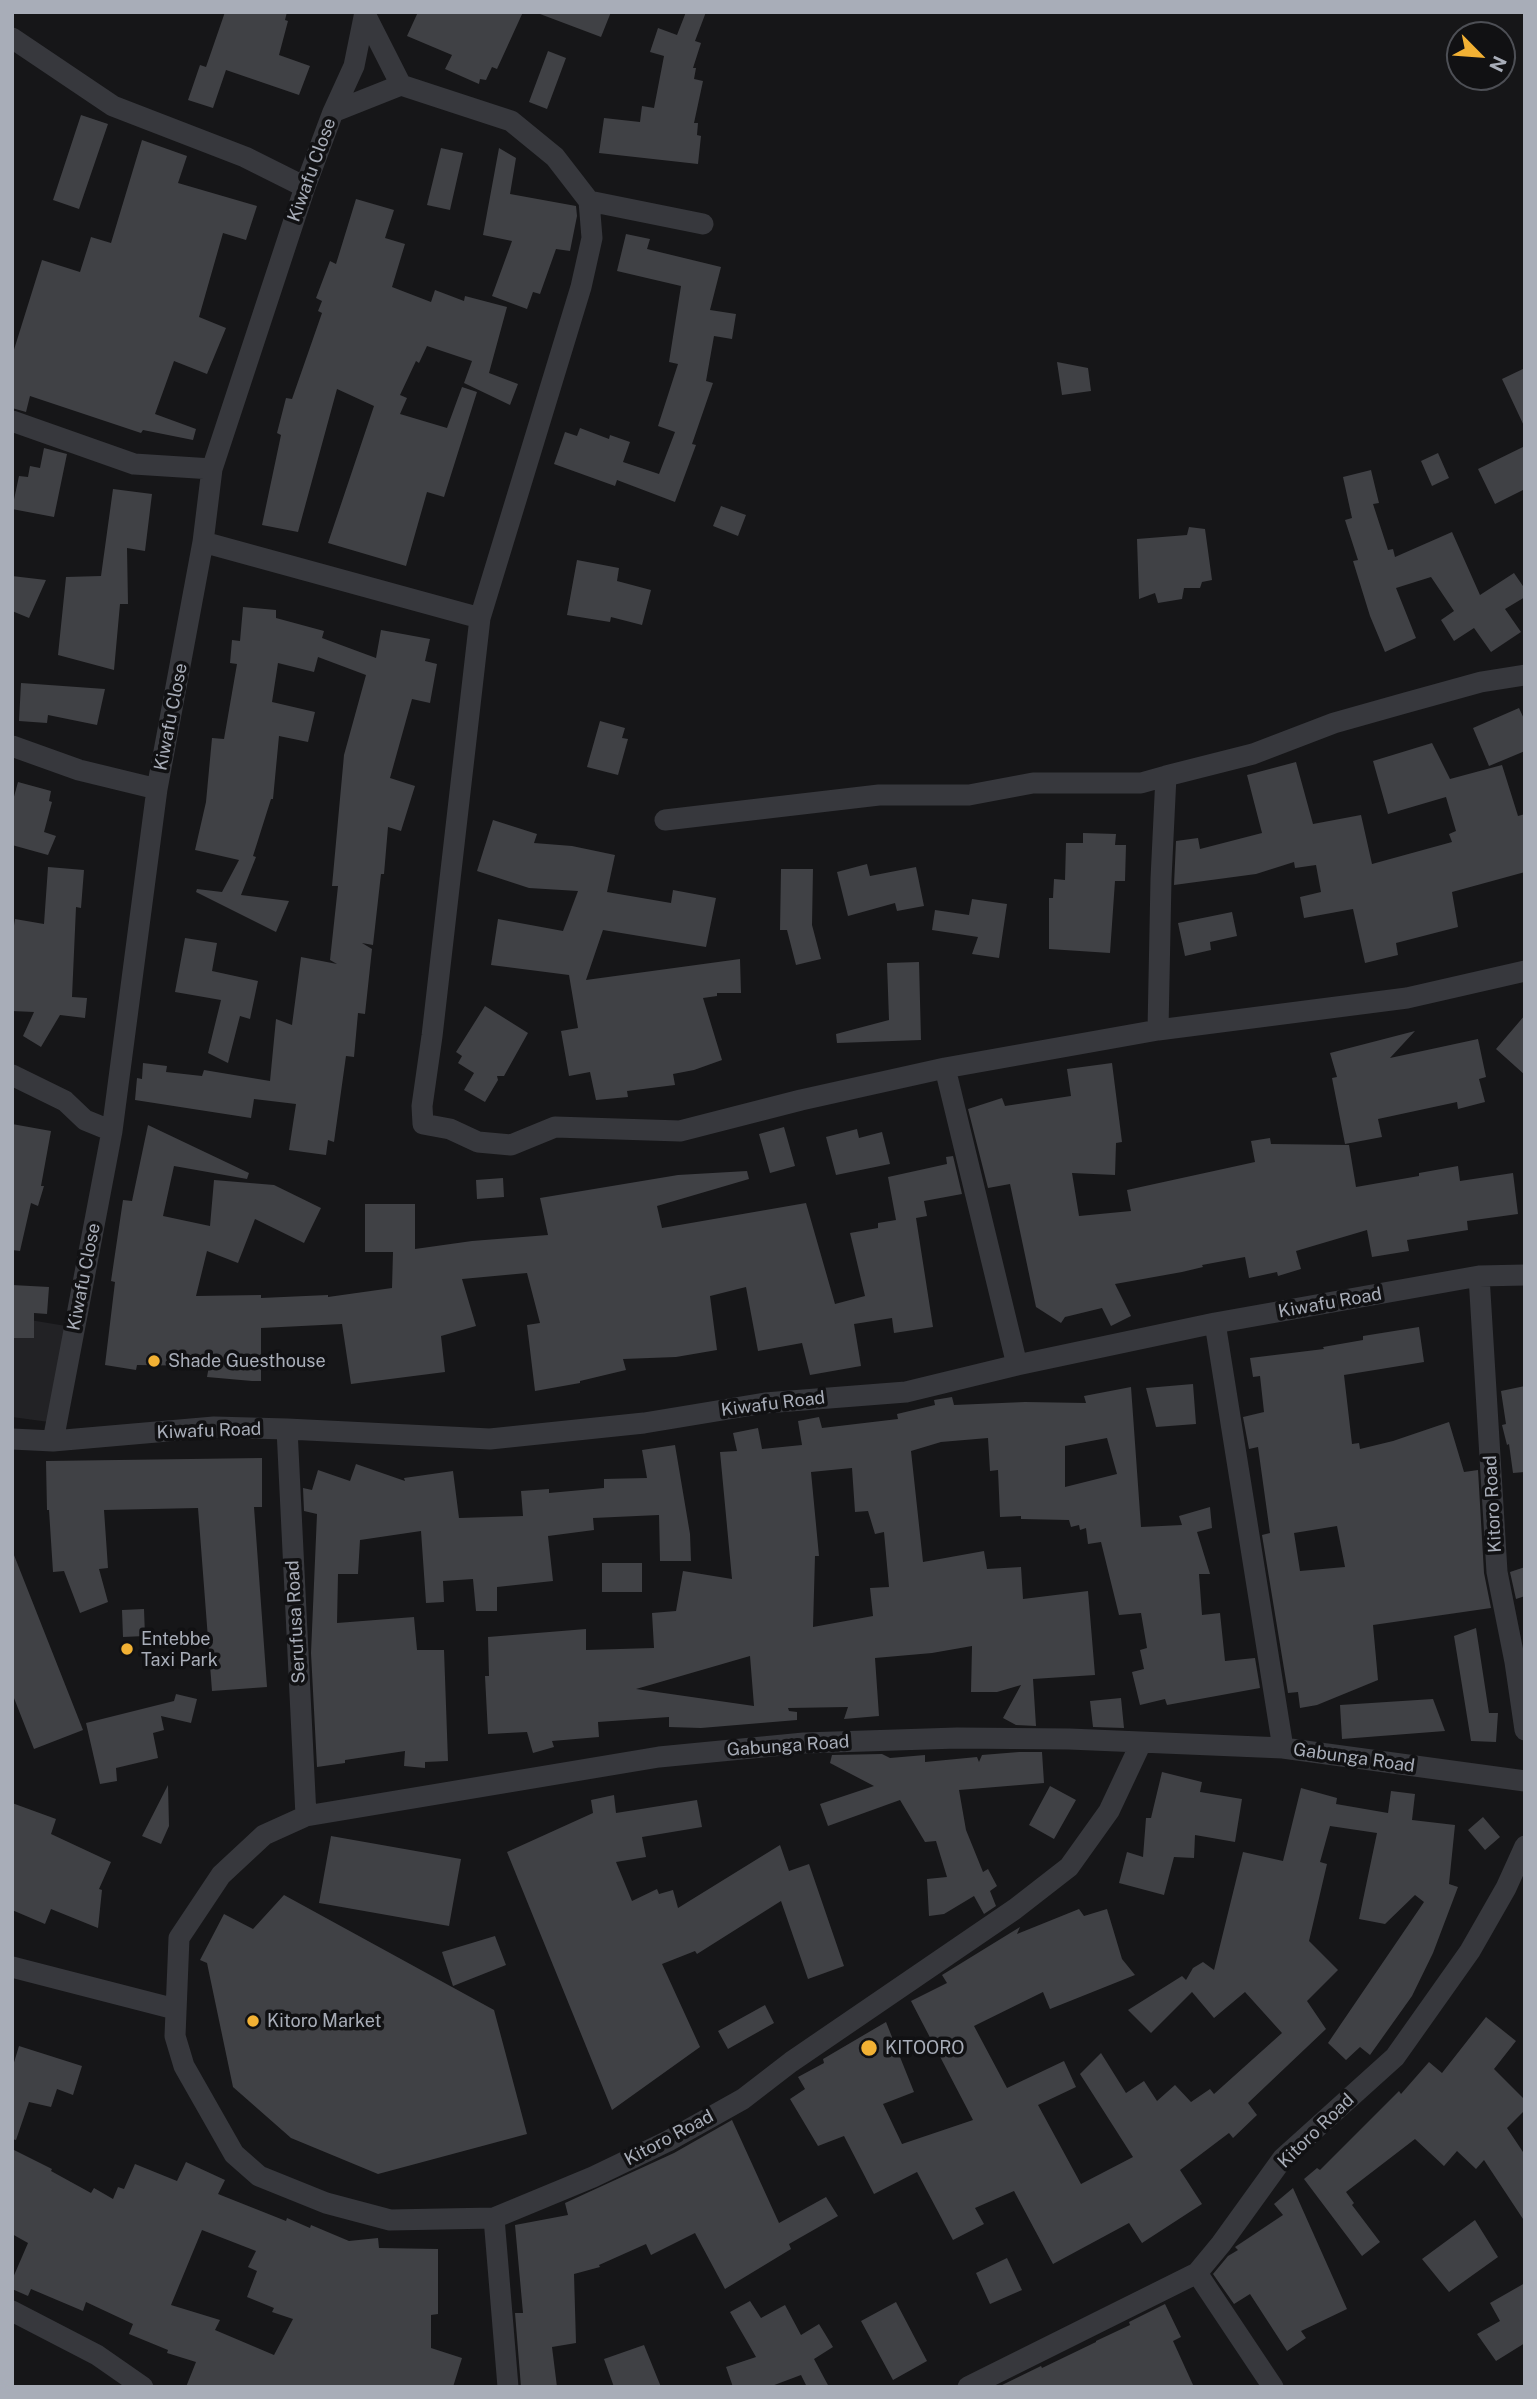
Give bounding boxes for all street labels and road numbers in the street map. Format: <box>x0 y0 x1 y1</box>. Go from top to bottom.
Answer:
street label: Kiwafu Close <box>283 115 341 225</box>
street label: Kiwafu Close <box>150 661 192 773</box>
street label: Kiwafu Close <box>63 1221 105 1333</box>
street label: Kiwafu Road <box>1277 1283 1383 1323</box>
street label: Kiwafu Road <box>720 1387 826 1421</box>
street label: Kiwafu Road <box>156 1418 262 1444</box>
street label: Kitoro Road <box>1480 1455 1506 1553</box>
street label: Serufusa Road <box>282 1560 310 1684</box>
street label: Gabunga Road <box>726 1731 850 1761</box>
street label: Gabunga Road <box>1292 1739 1416 1777</box>
street label: Kitoro Road <box>1273 2089 1359 2173</box>
street label: Kitoro Road <box>621 2106 717 2170</box>

